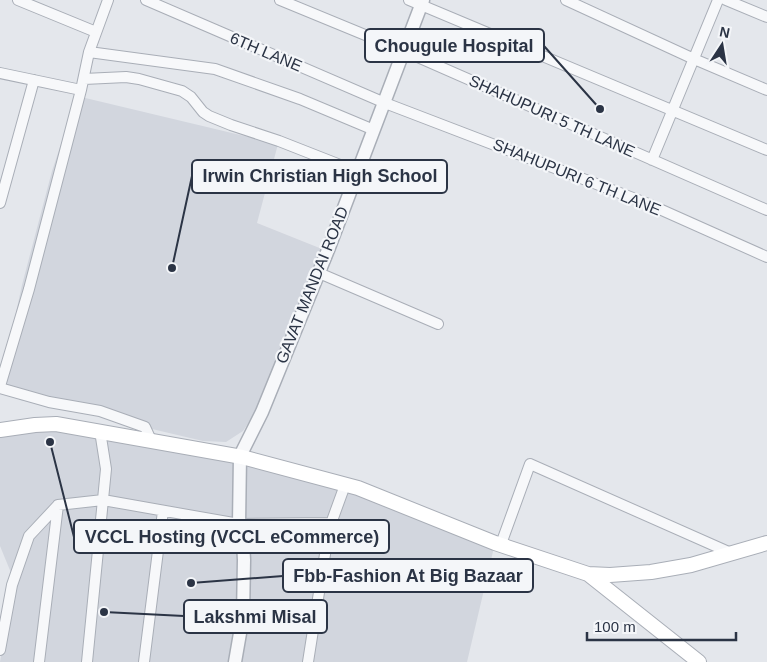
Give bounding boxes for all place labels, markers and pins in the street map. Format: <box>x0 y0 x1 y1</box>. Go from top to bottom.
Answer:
callout: Chougule Hospital <box>365 29 544 62</box>
callout: Irwin Christian High School <box>192 160 447 193</box>
callout: VCCL Hosting (VCCL eCommerce) <box>74 520 389 553</box>
callout: Fbb-Fashion At Big Bazaar <box>283 559 533 592</box>
callout: Lakshmi Misal <box>184 600 327 633</box>

